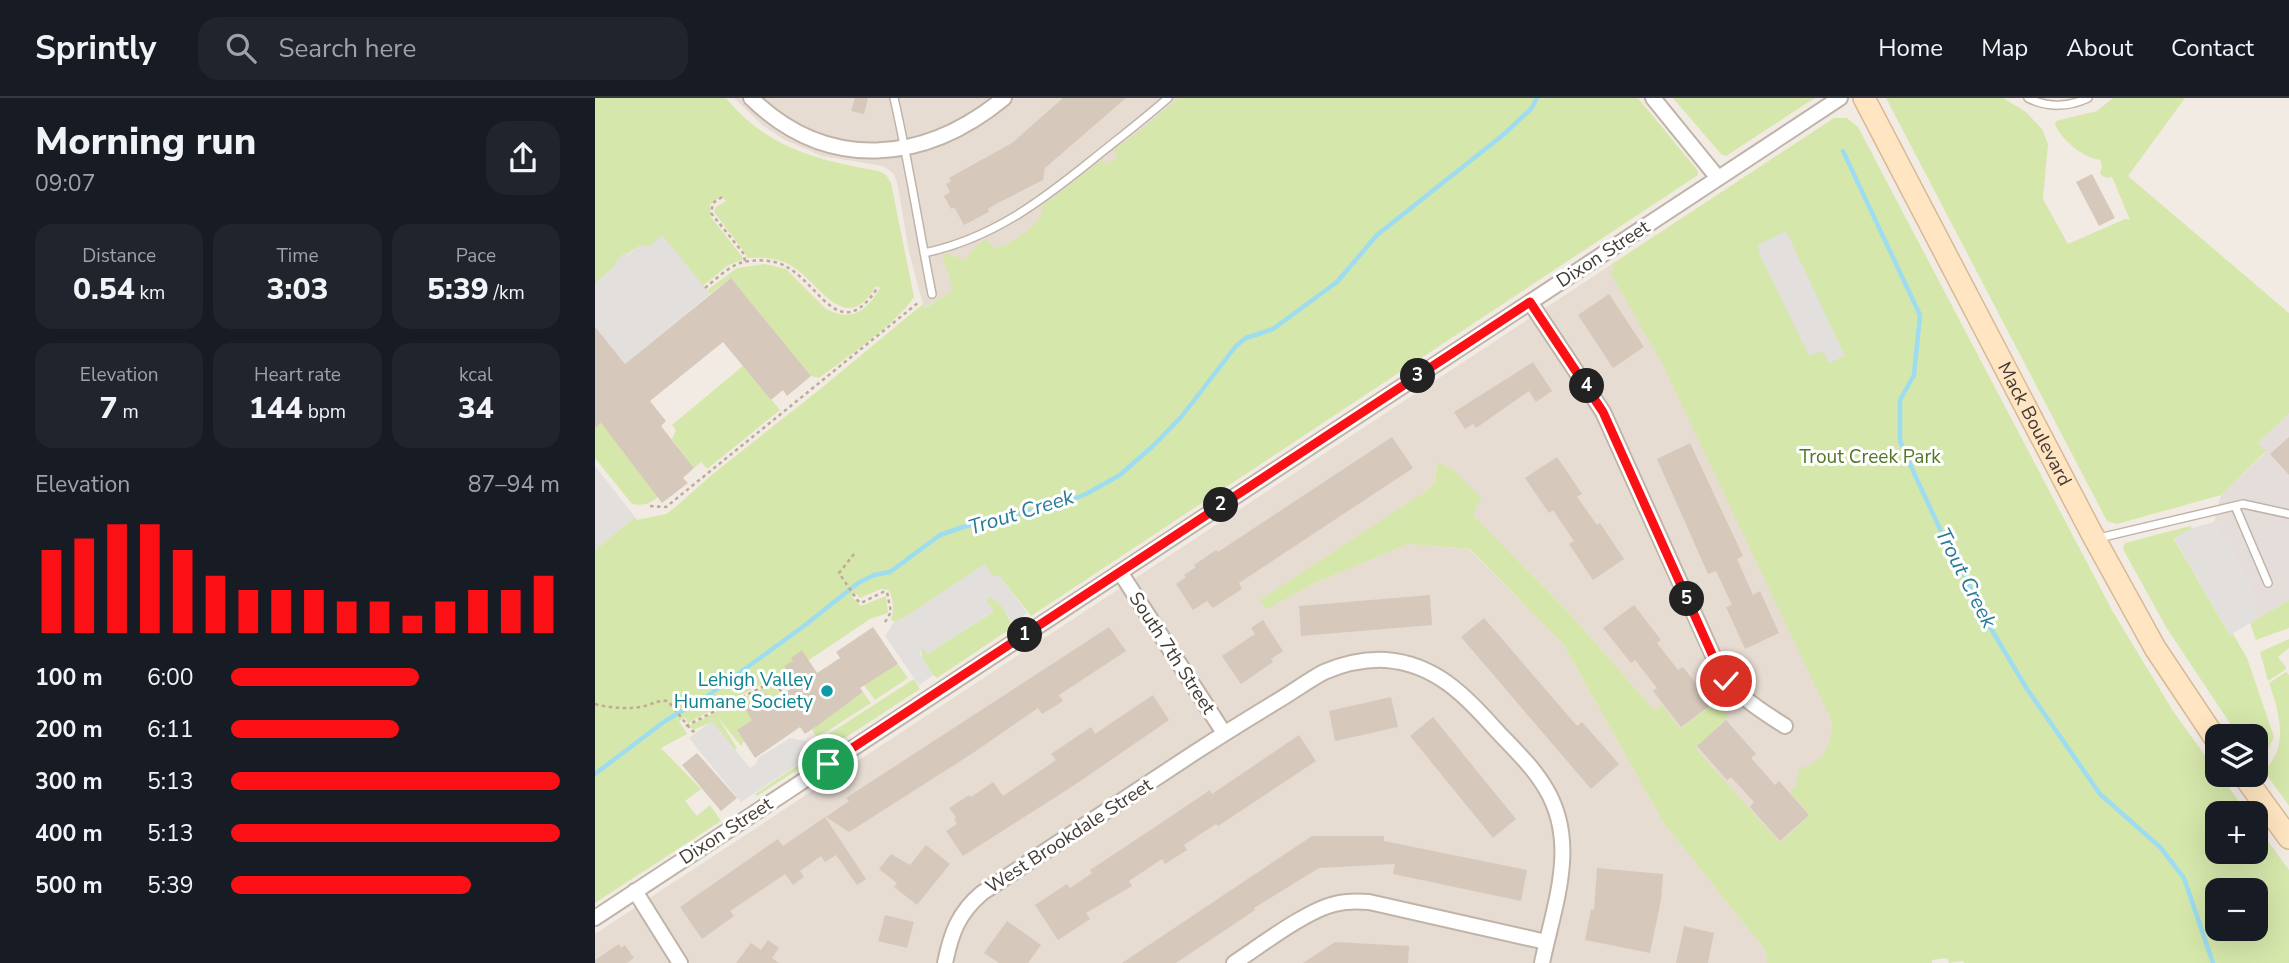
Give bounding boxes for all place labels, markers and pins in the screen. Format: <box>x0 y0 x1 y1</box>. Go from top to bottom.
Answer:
pin: 3 <box>1401 358 1435 394</box>
pin: 4 <box>1569 368 1605 404</box>
pin: 2 <box>1203 488 1239 522</box>
pin: 5 <box>1669 582 1705 616</box>
pin: 1 <box>1007 618 1043 652</box>
pin <box>1696 651 1756 711</box>
place label: Lehigh Valley Humane Society <box>674 667 813 715</box>
marker: Lehigh Valley Humane Society <box>819 683 835 699</box>
pin <box>798 734 858 794</box>

